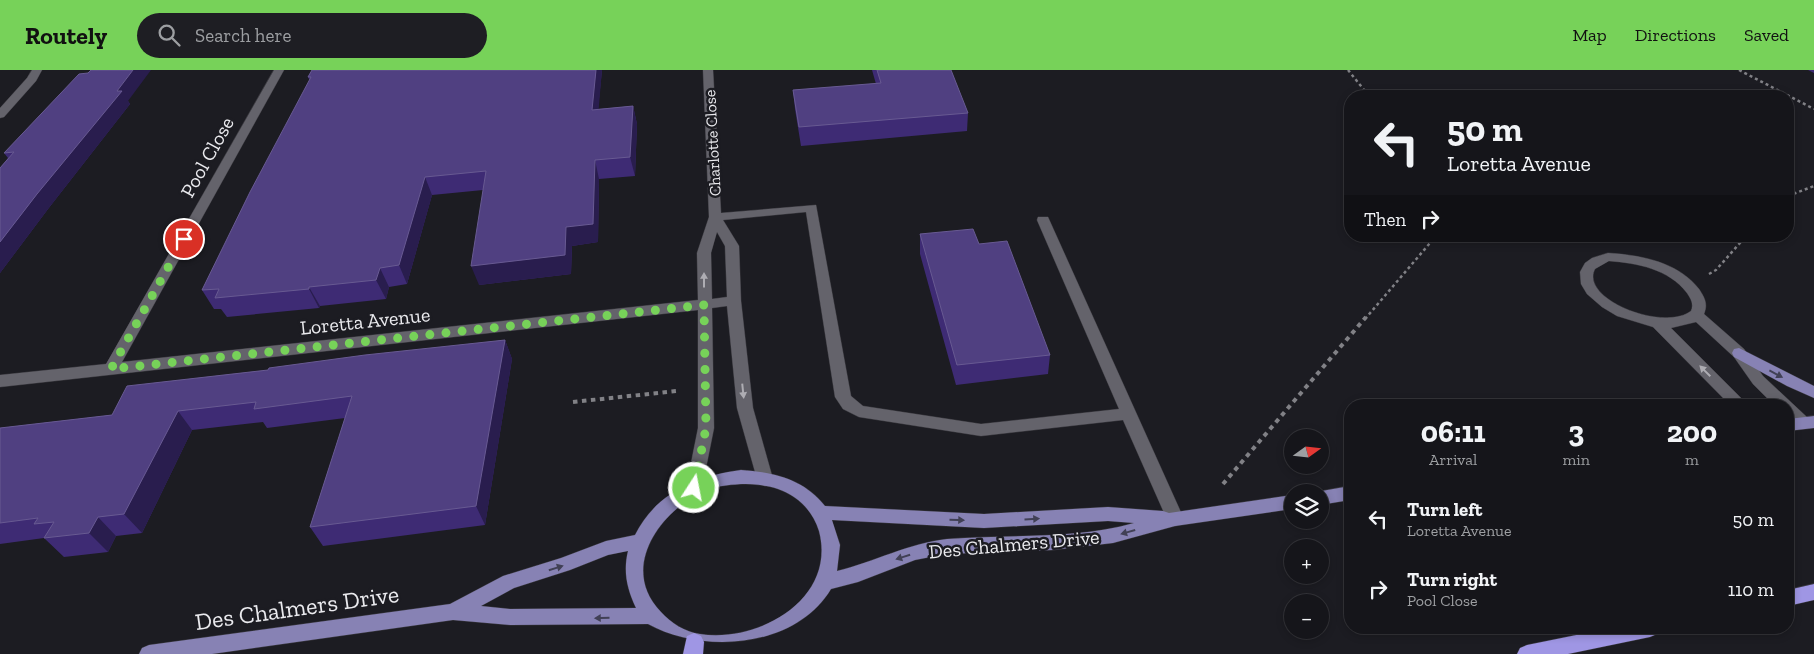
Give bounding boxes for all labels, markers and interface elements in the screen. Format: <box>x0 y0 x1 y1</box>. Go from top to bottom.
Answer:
search box <box>137 13 487 58</box>
text: Routely <box>25 21 107 50</box>
icon: search <box>155 21 183 49</box>
text: Search here <box>195 24 291 47</box>
text: Map <box>1572 24 1607 46</box>
text: Directions <box>1635 24 1716 46</box>
text: Saved <box>1744 24 1789 46</box>
street label: Charlotte Close <box>700 89 725 197</box>
text: 50 m <box>1447 108 1523 150</box>
icon: left <box>1364 110 1429 175</box>
street label: Pool Close <box>175 113 239 201</box>
text: Loretta Avenue <box>1447 150 1591 177</box>
icon: right <box>1416 205 1444 233</box>
text: Then <box>1364 208 1406 231</box>
pin <box>163 218 205 260</box>
icon: arrive <box>170 225 198 253</box>
one-way arrow <box>700 271 708 287</box>
street label: Loretta Avenue <box>299 302 431 340</box>
one-way arrow <box>1699 365 1711 377</box>
one-way arrow <box>1768 370 1783 378</box>
one-way arrow <box>739 384 747 400</box>
text: 06:11 <box>1421 414 1486 450</box>
text: 3 <box>1568 414 1584 450</box>
text: 200 <box>1667 414 1717 450</box>
north arrow <box>1284 429 1329 474</box>
map controls <box>1284 429 1329 639</box>
text: Arrival <box>1429 450 1477 469</box>
text: min <box>1562 450 1590 469</box>
text: m <box>1685 450 1699 469</box>
position arrow <box>667 461 719 513</box>
button: layers <box>1284 484 1329 529</box>
text: Turn left <box>1407 498 1482 521</box>
icon: left <box>1364 505 1392 533</box>
text: 50 m <box>1733 508 1774 531</box>
one-way arrow <box>1025 515 1041 523</box>
one-way arrow <box>950 516 966 524</box>
text: Loretta Avenue <box>1407 521 1512 540</box>
street label: Des Chalmers Drive <box>928 525 1100 563</box>
one-way arrow <box>1120 528 1135 536</box>
button: + <box>1284 539 1329 584</box>
one-way arrow <box>895 553 910 561</box>
one-way arrow <box>549 563 564 571</box>
text: Turn right <box>1407 568 1497 591</box>
icon: right <box>1364 575 1392 603</box>
text: 110 m <box>1728 578 1774 601</box>
street label: Des Chalmers Drive <box>193 579 401 636</box>
text: Pool Close <box>1407 591 1477 610</box>
button: − <box>1284 594 1329 639</box>
one-way arrow <box>594 614 610 622</box>

